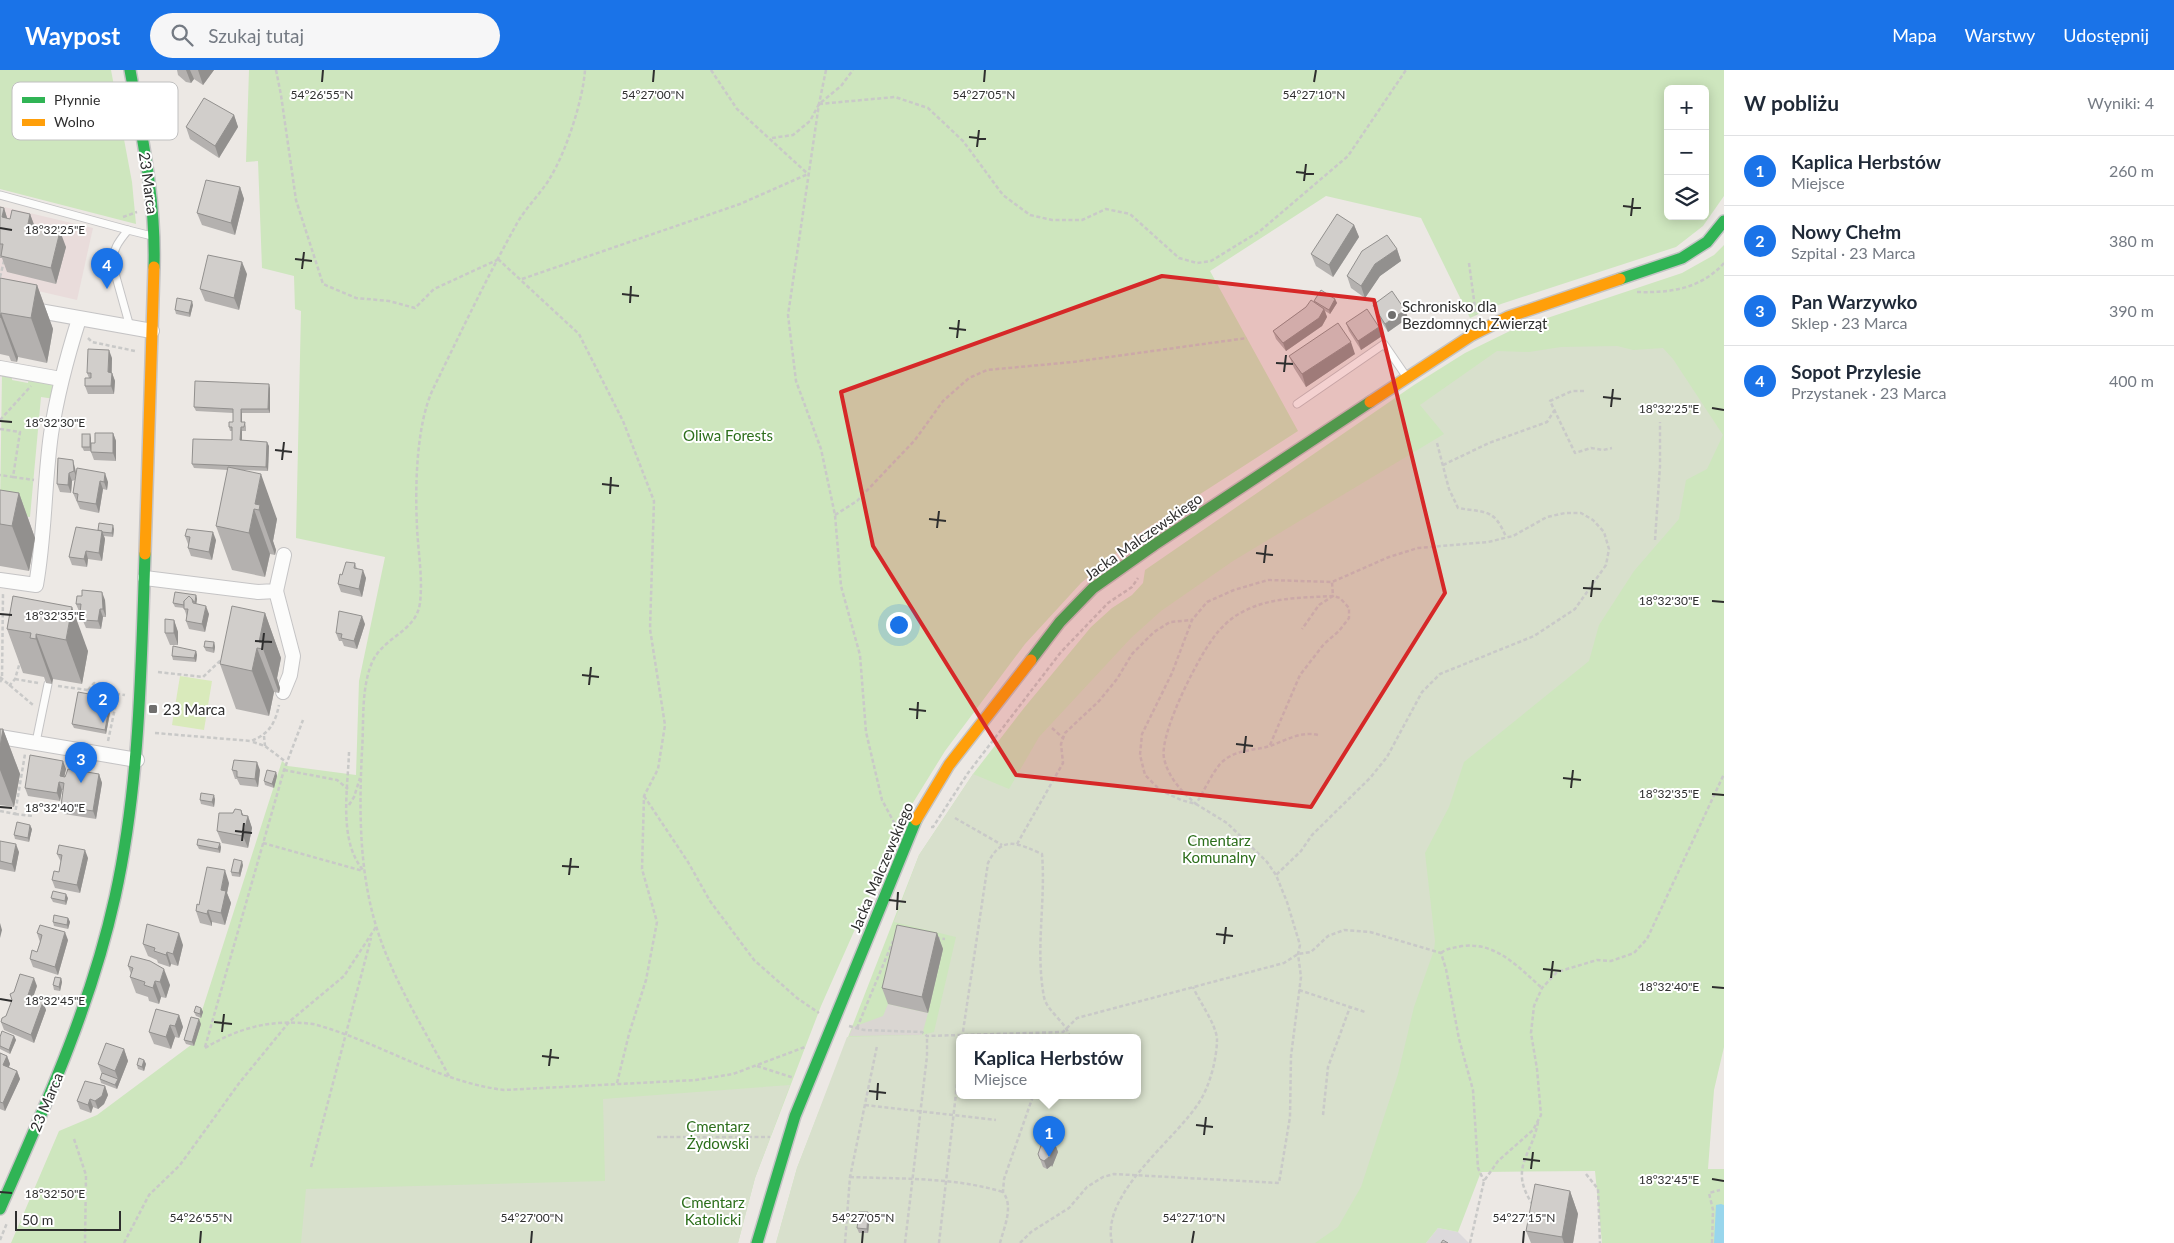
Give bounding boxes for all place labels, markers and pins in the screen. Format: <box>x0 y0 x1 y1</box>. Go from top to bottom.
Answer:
pin: 4 <box>91 248 123 289</box>
place label: Schronisko dla Bezdomnych Zwierząt <box>1402 297 1548 332</box>
marker: Schronisko dla Bezdomnych Zwierząt <box>1386 309 1398 321</box>
pin: 2 <box>87 682 119 723</box>
place label: 23 Marca <box>163 700 225 718</box>
marker: 23 Marca <box>147 703 159 715</box>
pin: 3 <box>65 742 97 783</box>
pin: 1 <box>1033 1116 1065 1157</box>

